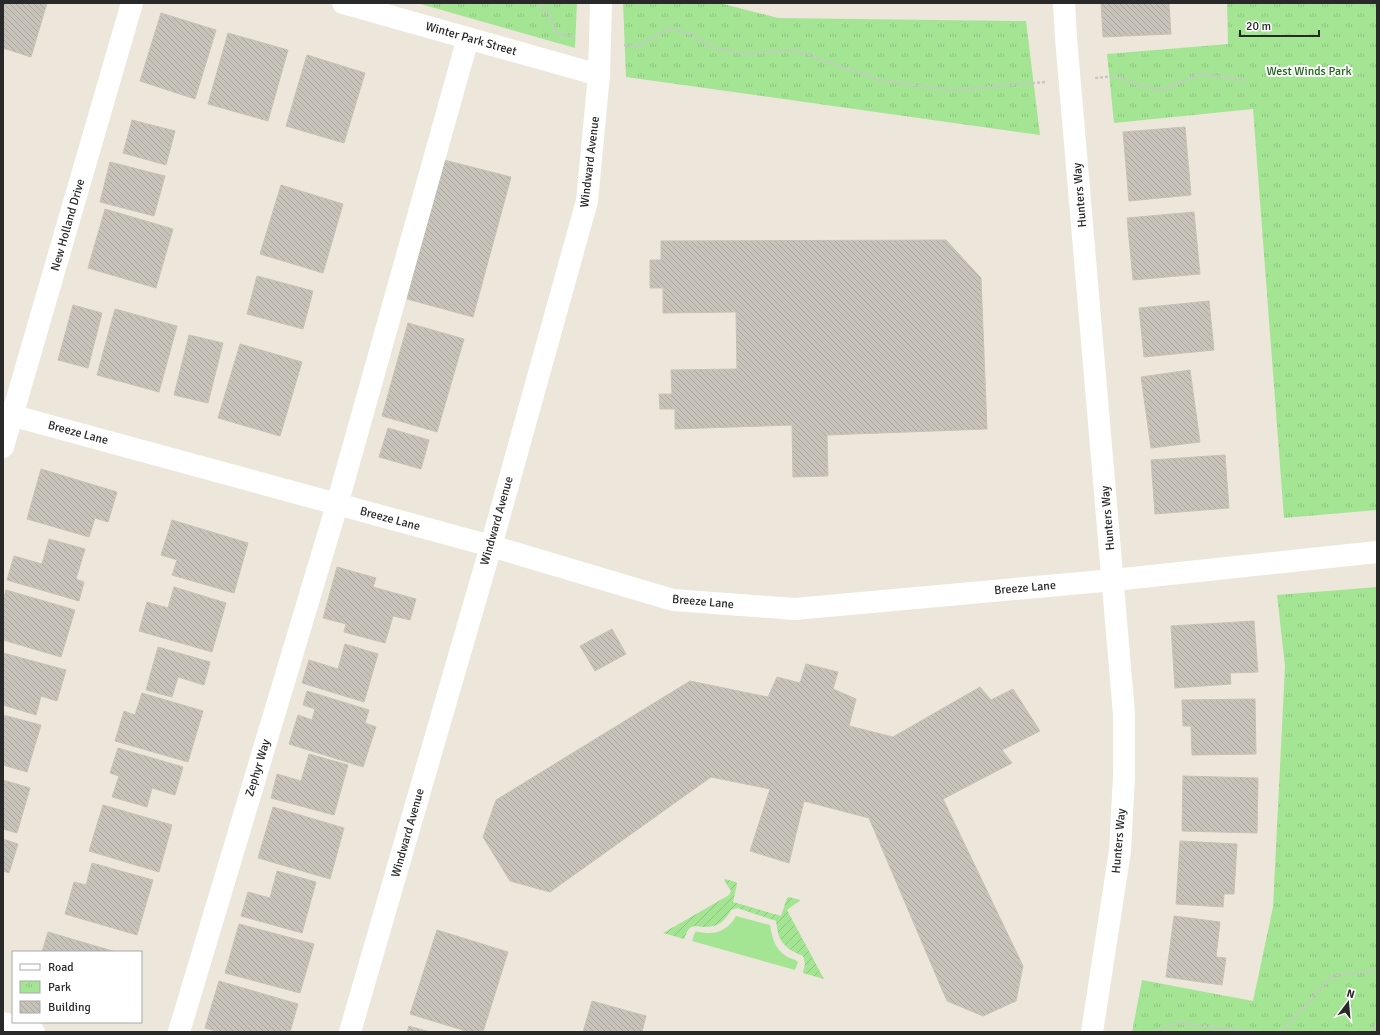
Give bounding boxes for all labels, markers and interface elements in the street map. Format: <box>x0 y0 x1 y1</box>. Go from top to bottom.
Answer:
scale bar <box>1240 12 1319 38</box>
street label: Winter Park Street <box>424 19 518 59</box>
text: 20 m <box>1246 19 1271 34</box>
park label: West Winds Park <box>1266 64 1352 79</box>
street label: Windward Avenue <box>577 116 603 208</box>
street label: Hunters Way <box>1070 162 1090 228</box>
street label: New Holland Drive <box>48 177 88 273</box>
street label: Breeze Lane <box>46 418 110 448</box>
street label: Windward Avenue <box>477 475 517 567</box>
street label: Hunters Way <box>1098 485 1118 551</box>
street label: Breeze Lane <box>358 504 422 534</box>
street label: Breeze Lane <box>994 578 1056 598</box>
street label: Breeze Lane <box>672 592 734 612</box>
street label: Zephyr Way <box>242 737 274 798</box>
street label: Windward Avenue <box>388 787 428 879</box>
street label: Hunters Way <box>1109 808 1129 874</box>
legend <box>12 951 142 1023</box>
text: Road <box>48 960 74 975</box>
text: Park <box>48 980 71 995</box>
north arrow <box>1328 983 1368 1023</box>
text: N <box>1345 987 1356 1001</box>
text: Building <box>48 1000 91 1015</box>

